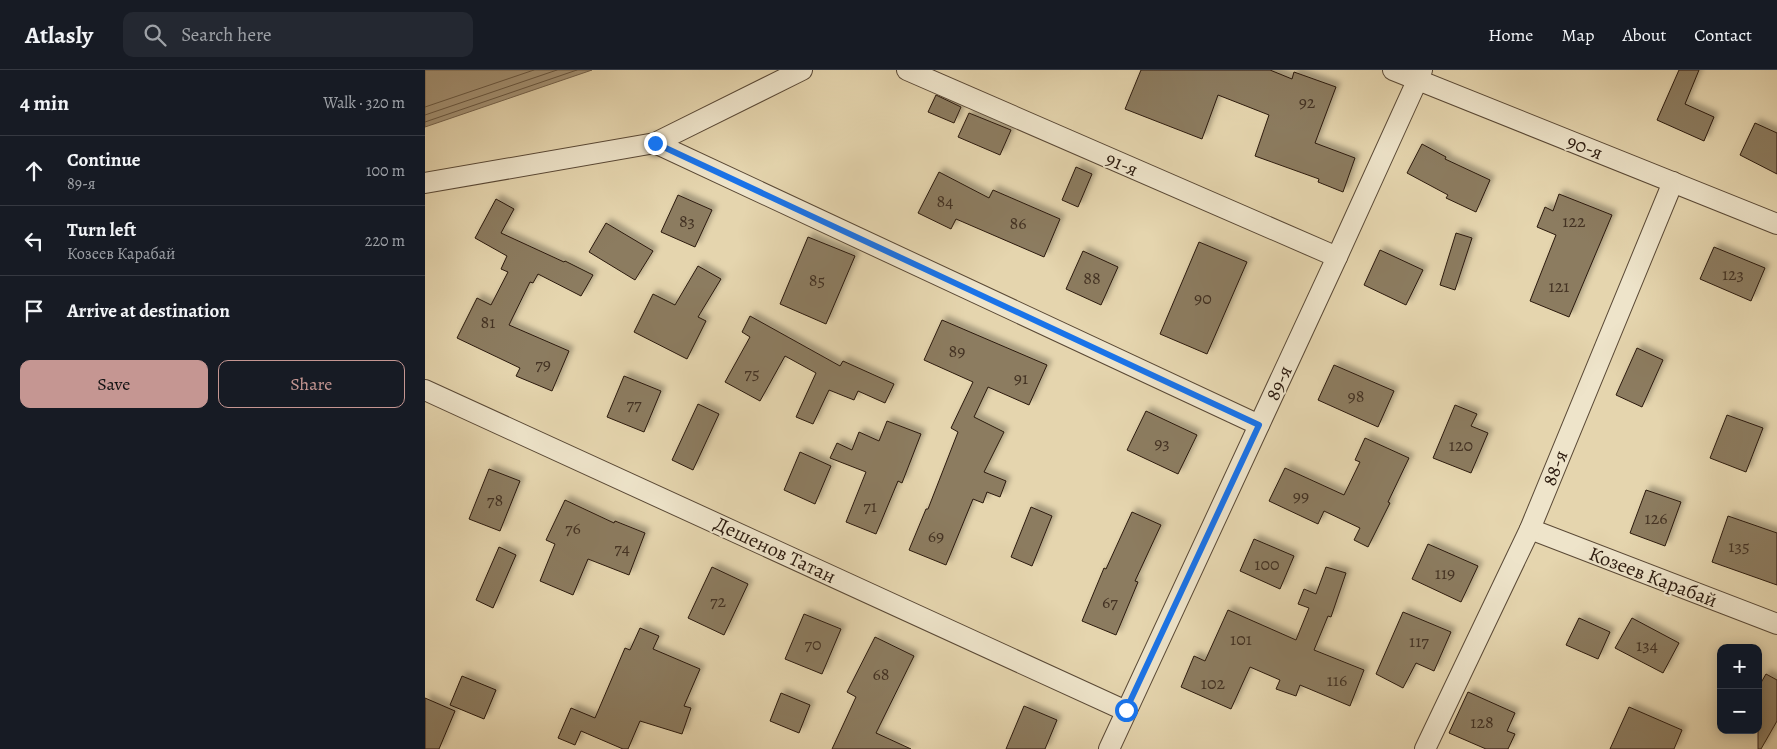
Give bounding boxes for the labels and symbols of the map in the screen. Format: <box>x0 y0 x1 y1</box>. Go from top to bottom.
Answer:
house number: 92 <box>1299 90 1316 114</box>
street label: 90-я <box>1563 128 1607 166</box>
route end <box>644 132 667 155</box>
street label: 91-я <box>1102 145 1142 183</box>
house number: 84 <box>937 189 953 213</box>
house number: 83 <box>679 209 695 233</box>
house number: 122 <box>1562 209 1586 233</box>
house number: 86 <box>1009 211 1027 235</box>
house number: 123 <box>1722 262 1744 286</box>
house number: 88 <box>1083 266 1101 290</box>
house number: 85 <box>809 268 825 292</box>
house number: 121 <box>1549 274 1569 298</box>
house number: 90 <box>1194 286 1212 310</box>
house number: 81 <box>481 310 495 334</box>
house number: 89 <box>949 339 965 363</box>
house number: 79 <box>535 352 551 376</box>
house number: 75 <box>744 361 760 385</box>
street label: 89-я <box>1259 361 1299 405</box>
house number: 91 <box>1014 366 1028 390</box>
house number: 98 <box>1348 384 1364 408</box>
house number: 77 <box>626 392 642 416</box>
house number: 93 <box>1154 431 1170 455</box>
house number: 120 <box>1449 433 1473 457</box>
street label: 88-я <box>1536 446 1574 490</box>
house number: 99 <box>1293 484 1309 508</box>
house number: 78 <box>487 488 503 512</box>
house number: 71 <box>863 494 877 518</box>
house number: 126 <box>1644 506 1668 530</box>
street label: Дешенов Татан <box>710 510 840 590</box>
house number: 76 <box>565 516 581 540</box>
house number: 69 <box>928 524 944 548</box>
house number: 135 <box>1728 534 1750 558</box>
house number: 74 <box>614 536 630 560</box>
street label: Козеев Карабай <box>1585 540 1721 614</box>
house number: 100 <box>1254 552 1280 576</box>
house number: 119 <box>1435 561 1455 585</box>
house number: 72 <box>710 589 726 613</box>
house number: 67 <box>1102 590 1118 614</box>
house number: 101 <box>1230 627 1252 651</box>
house number: 117 <box>1409 629 1429 653</box>
house number: 70 <box>804 632 822 656</box>
house number: 134 <box>1636 633 1658 657</box>
house number: 68 <box>872 662 890 686</box>
house number: 116 <box>1327 668 1347 692</box>
house number: 102 <box>1201 671 1226 695</box>
route start <box>1115 699 1138 722</box>
house number: 128 <box>1470 710 1494 734</box>

